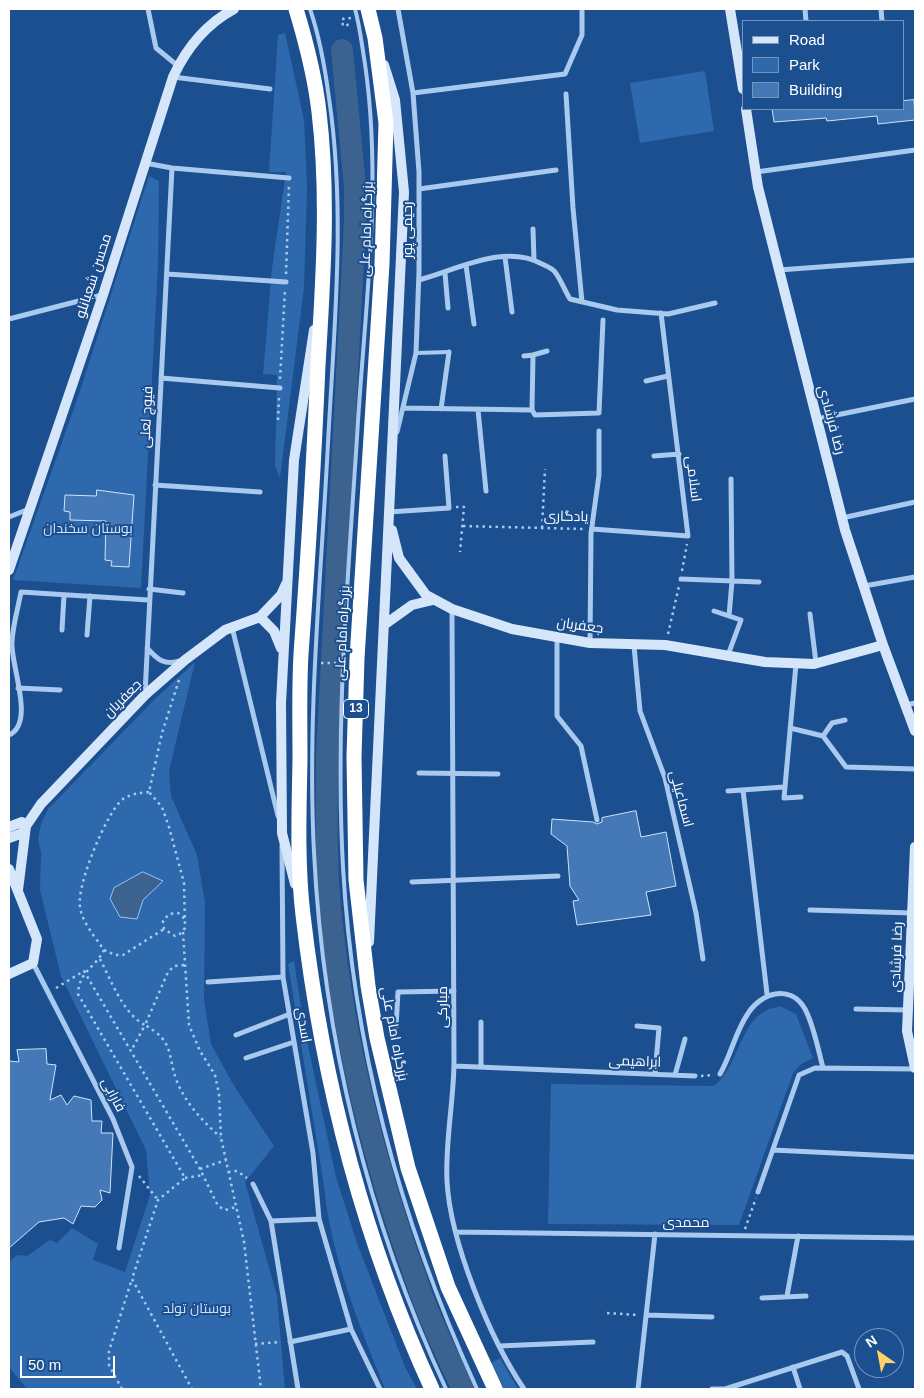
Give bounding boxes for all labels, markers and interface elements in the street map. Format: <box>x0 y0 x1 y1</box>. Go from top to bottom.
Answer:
legend <box>742 20 904 110</box>
text: Road <box>789 31 825 48</box>
text: Park <box>789 56 820 73</box>
text: Building <box>789 81 842 98</box>
street label: بزرگراه امام علی <box>357 181 377 277</box>
street label: رحیمی پور <box>400 202 416 258</box>
street label: محسن شعبانلو <box>72 232 116 320</box>
street label: رضا فرشادی <box>814 384 848 456</box>
street label: فیوج لعلی <box>137 386 157 448</box>
street label: اسلامی <box>682 455 704 503</box>
street label: یادگاری <box>544 508 588 526</box>
park label: بوستان سخندان <box>43 521 133 537</box>
street label: بزرگراه امام علی <box>332 585 354 681</box>
street label: جعفریان <box>556 614 604 638</box>
street label: جعفریان <box>100 676 146 722</box>
road number: 13 <box>344 700 368 719</box>
street label: اسماعیلی <box>665 769 697 829</box>
street label: رضا فرشادی <box>887 921 907 993</box>
street label: بزرگراه امام علی <box>377 985 411 1083</box>
street label: مبارکی <box>435 986 451 1028</box>
street label: اسدی <box>292 1006 314 1044</box>
street label: ابراهیمی <box>608 1053 662 1071</box>
street label: فارابی <box>97 1075 129 1115</box>
street label: محمدی <box>663 1215 709 1231</box>
park label: بوستان تولد <box>163 1301 231 1317</box>
north arrow <box>854 1328 904 1378</box>
text: N <box>863 1332 880 1351</box>
scale bar <box>22 1346 118 1378</box>
text: 50 m <box>28 1356 61 1373</box>

